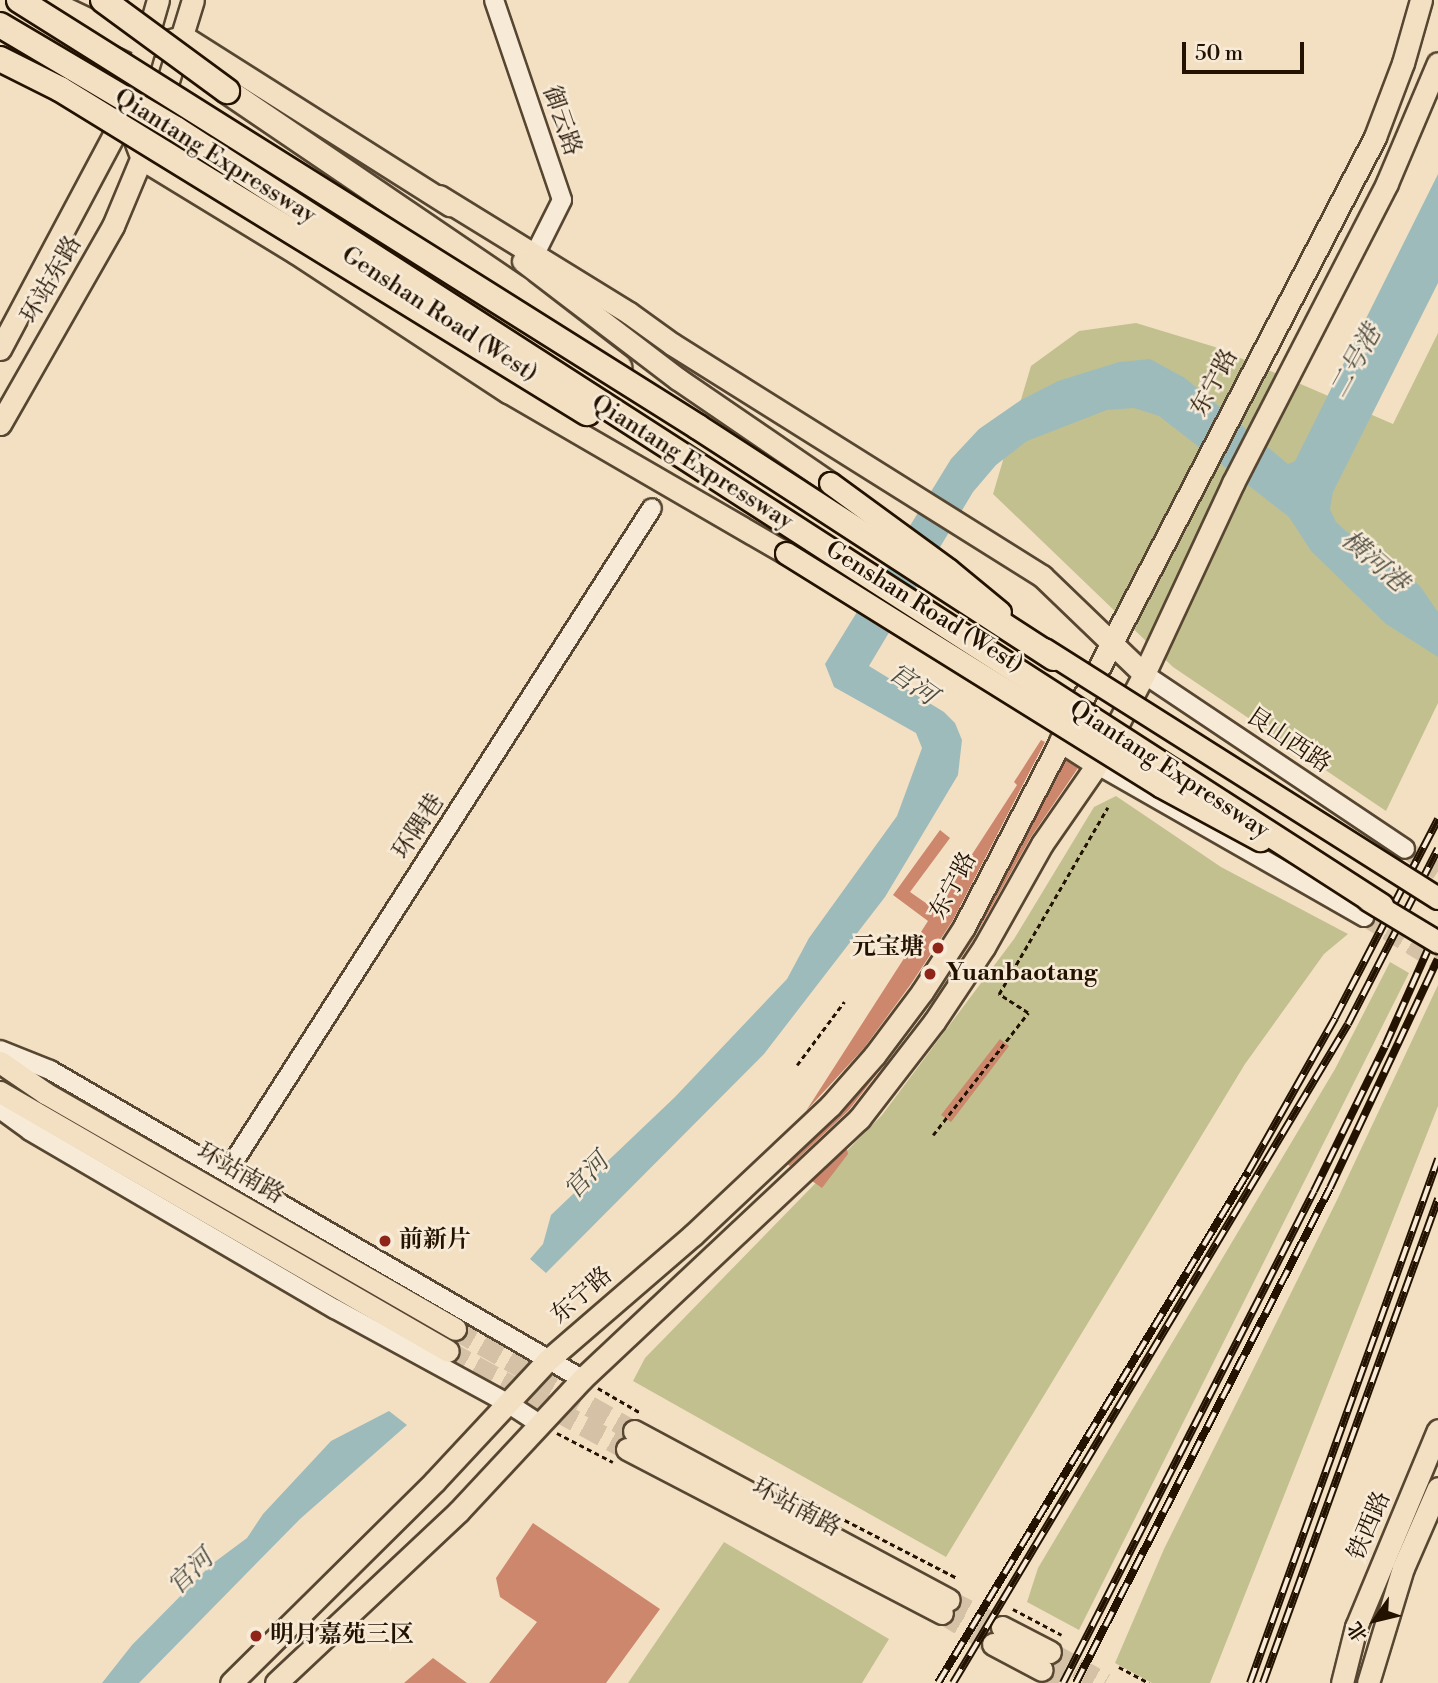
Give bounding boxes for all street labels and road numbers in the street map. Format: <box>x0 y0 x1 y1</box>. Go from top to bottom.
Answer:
street label: 御云路 <box>536 82 586 160</box>
street label: Qiantang Expressway <box>109 83 321 231</box>
street label: 环站东路 <box>16 231 88 329</box>
street label: Genshan Road (West) <box>336 241 542 389</box>
street label: 东宁路 <box>1185 344 1245 422</box>
street label: Qiantang Expressway <box>586 389 798 537</box>
street label: Genshan Road (West) <box>820 536 1028 680</box>
street label: Qiantang Expressway <box>1064 695 1274 845</box>
street label: 艮山西路 <box>1240 702 1336 780</box>
street label: 环隅巷 <box>387 789 451 865</box>
street label: 东宁路 <box>924 847 984 925</box>
street label: 环站南路 <box>191 1138 289 1210</box>
street label: 东宁路 <box>545 1262 619 1330</box>
street label: 环站南路 <box>747 1473 845 1543</box>
street label: 铁西路 <box>1343 1487 1397 1565</box>

